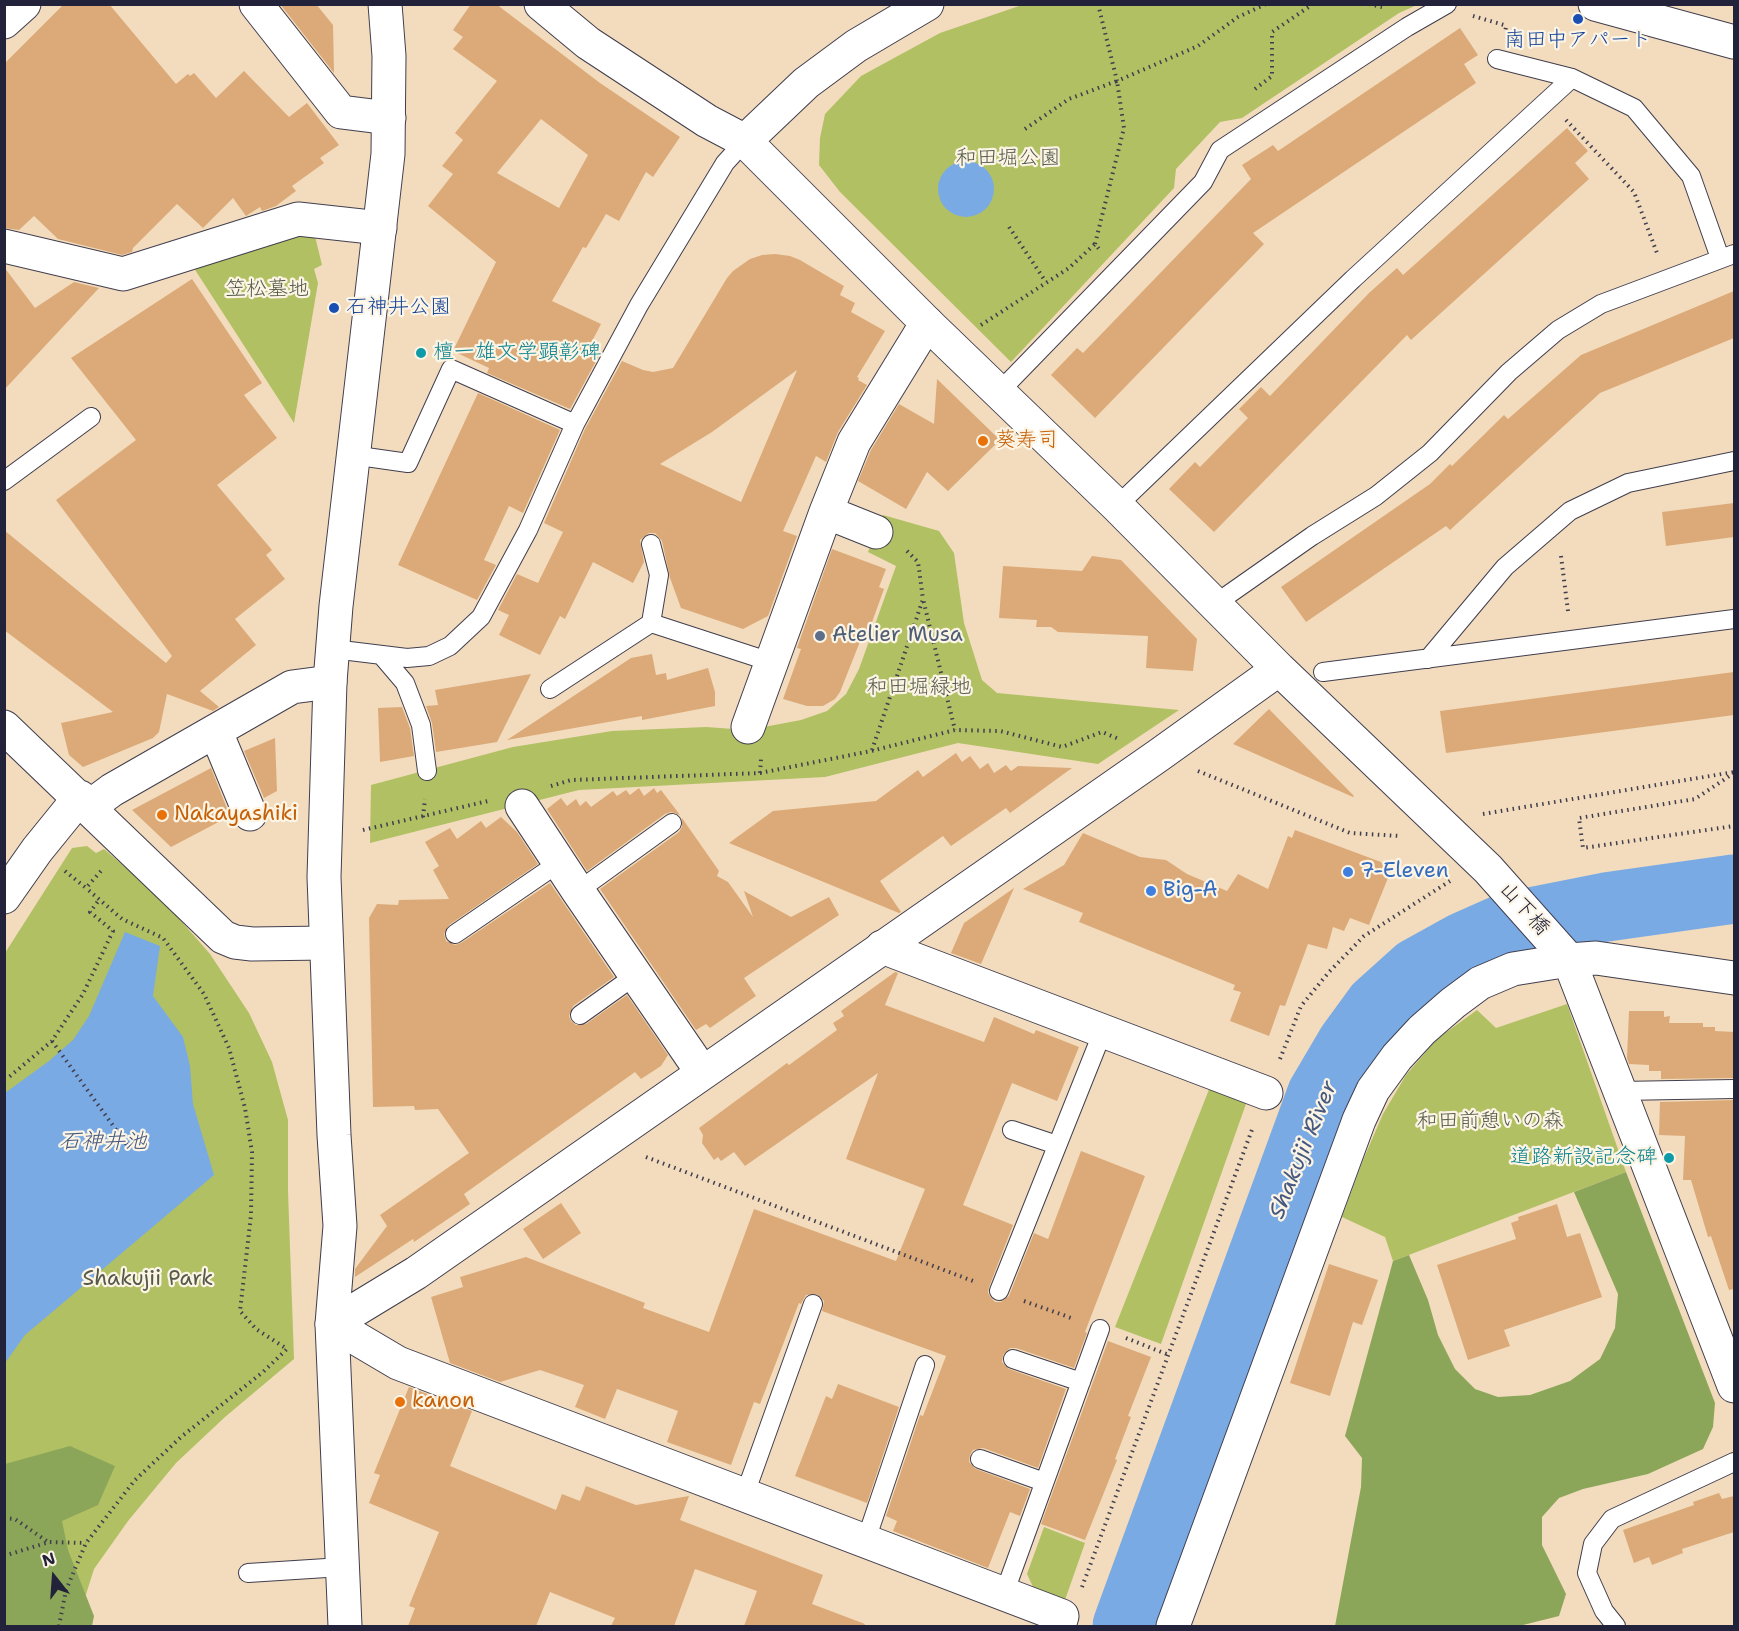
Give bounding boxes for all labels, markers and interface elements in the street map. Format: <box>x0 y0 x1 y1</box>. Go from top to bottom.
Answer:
marker: 南田中アパート <box>1571 12 1585 26</box>
place label: 南田中アパート <box>1505 28 1651 54</box>
park label: 和田堀公園 <box>956 146 1060 172</box>
park label: 笠松墓地 <box>225 277 309 303</box>
place label: 石神井公園 <box>346 295 451 321</box>
marker: 石神井公園 <box>327 301 341 315</box>
place label: 檀一雄文学顕彰碑 <box>433 340 601 366</box>
marker: 檀一雄文学顕彰碑 <box>414 346 428 360</box>
place label: 葵寿司 <box>995 428 1058 454</box>
marker: 葵寿司 <box>976 434 990 448</box>
place label: Atelier Musa <box>832 623 963 649</box>
marker: Atelier Musa <box>813 629 827 643</box>
park label: 和田堀緑地 <box>867 675 971 701</box>
place label: Nakayashiki <box>174 802 298 828</box>
marker: Nakayashiki <box>155 808 169 822</box>
place label: 7-Eleven <box>1360 859 1449 885</box>
marker: 7-Eleven <box>1341 865 1355 879</box>
street label: 山下橋 <box>1494 877 1554 941</box>
place label: Big-A <box>1163 878 1218 904</box>
marker: Big-A <box>1144 884 1158 898</box>
water label: Shakujii River <box>1264 1077 1344 1223</box>
park label: 和田前憩いの森 <box>1417 1109 1563 1135</box>
water label: 石神井池 <box>59 1129 147 1155</box>
place label: 道路新設記念碑 <box>1510 1145 1657 1171</box>
marker: 道路新設記念碑 <box>1662 1151 1676 1165</box>
park label: Shakujii Park <box>83 1267 213 1293</box>
place label: kanon <box>412 1389 475 1415</box>
marker: kanon <box>393 1395 407 1409</box>
north arrow <box>24 1547 84 1607</box>
text: N <box>39 1547 58 1571</box>

